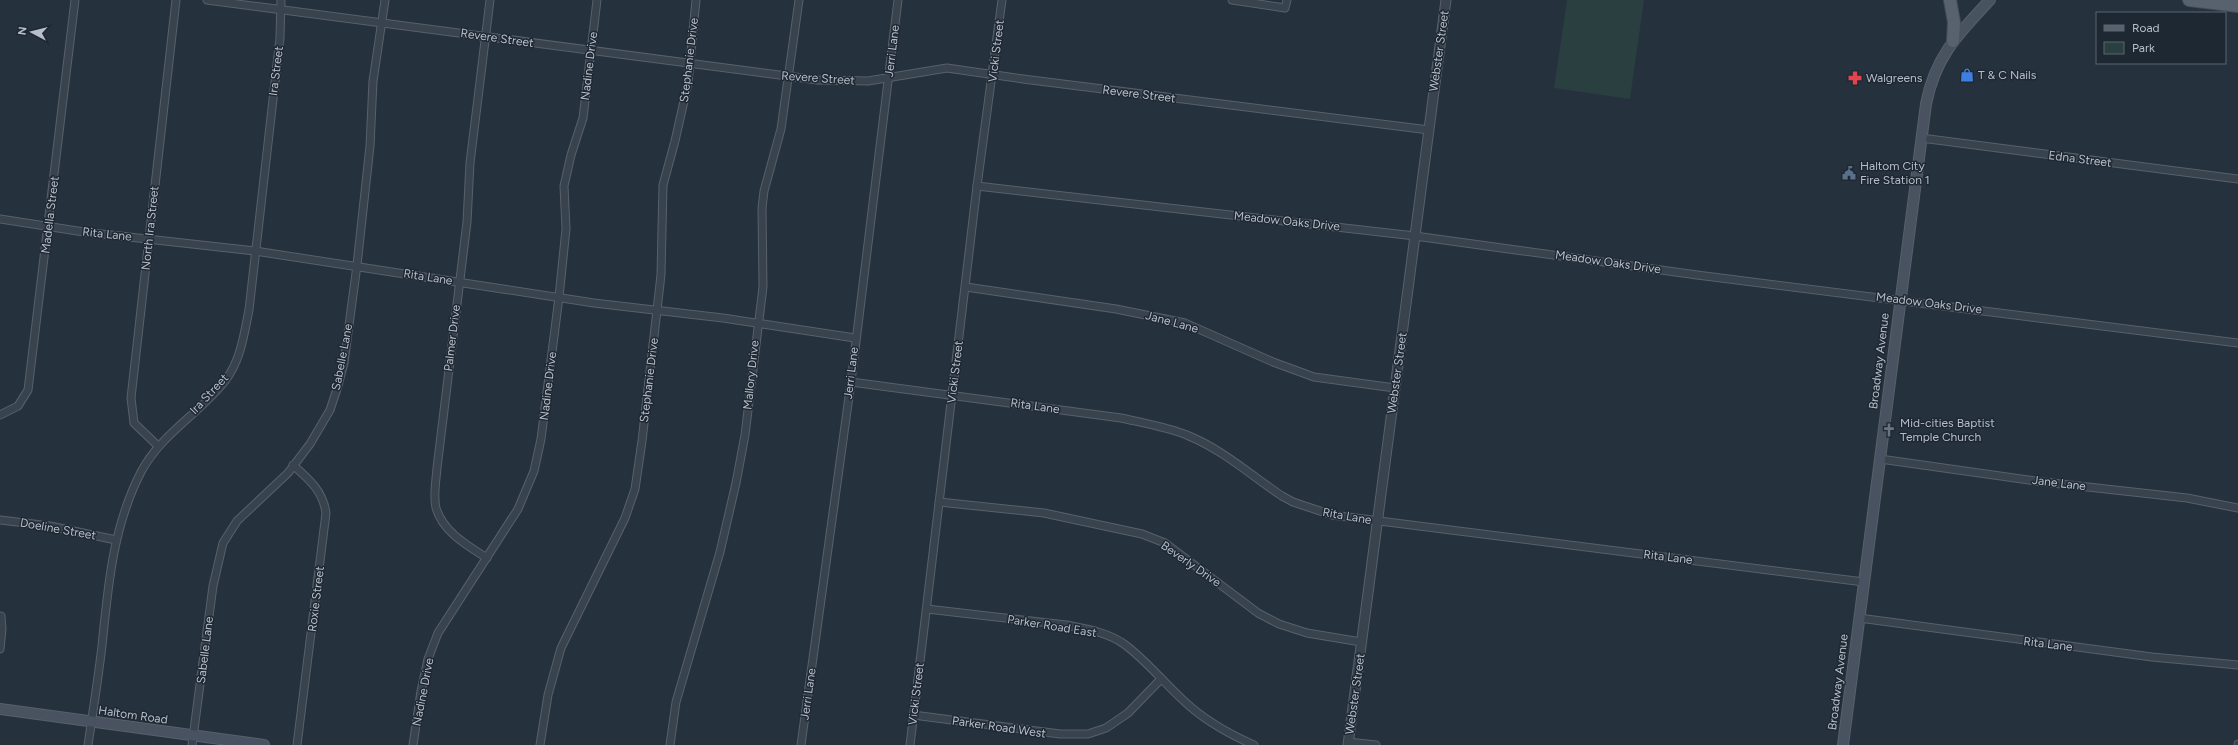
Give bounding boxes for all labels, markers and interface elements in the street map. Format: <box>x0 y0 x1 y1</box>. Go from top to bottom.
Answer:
street label: Webster Street <box>1426 9 1452 93</box>
north arrow <box>12 12 52 52</box>
legend <box>2096 12 2226 64</box>
street label: Stephanie Drive <box>677 16 701 103</box>
street label: Vicki Street <box>985 19 1007 83</box>
text: Road <box>2132 21 2160 35</box>
street label: Jerri Lane <box>882 24 902 78</box>
text: N <box>16 26 30 36</box>
street label: Revere Street <box>460 26 535 50</box>
street label: Nadine Drive <box>578 30 600 101</box>
text: Park <box>2132 41 2155 55</box>
street label: Ira Street <box>266 45 286 97</box>
shop icon: T & C Nails <box>1959 67 1975 83</box>
street label: Revere Street <box>781 68 856 88</box>
place label: T & C Nails <box>1978 68 2037 82</box>
pharmacy icon: Walgreens <box>1847 70 1863 86</box>
place label: Walgreens <box>1866 71 1923 85</box>
street label: Revere Street <box>1102 83 1177 105</box>
street label: Edna Street <box>2048 148 2113 170</box>
place label: Haltom City Fire Station 1 <box>1860 159 1930 187</box>
public building icon: Haltom City Fire Station 1 <box>1841 165 1857 181</box>
street label: Madella Street <box>38 175 62 254</box>
street label: North Ira Street <box>139 185 161 271</box>
street label: Meadow Oaks Drive <box>1233 208 1341 234</box>
street label: Rita Lane <box>82 224 133 244</box>
street label: Meadow Oaks Drive <box>1554 248 1662 276</box>
street label: Rita Lane <box>402 266 454 288</box>
street label: Meadow Oaks Drive <box>1875 290 1983 316</box>
street label: Palmer Drive <box>441 303 463 372</box>
street label: Jane Lane <box>1144 308 1200 336</box>
street label: Broadway Avenue <box>1866 312 1892 410</box>
street label: Sabelle Lane <box>329 322 355 391</box>
street label: Webster Street <box>1384 331 1410 415</box>
street label: Stephanie Drive <box>637 336 661 423</box>
street label: Mallory Drive <box>740 339 762 410</box>
street label: Vicki Street <box>944 340 966 404</box>
street label: Jerri Lane <box>841 346 861 400</box>
street label: Nadine Drive <box>537 350 559 421</box>
street label: Ira Street <box>187 371 231 417</box>
street label: Rita Lane <box>1010 396 1061 416</box>
place label: Mid-cities Baptist Temple Church <box>1900 416 1995 444</box>
church icon: Mid-cities Baptist Temple Church <box>1881 422 1897 438</box>
street label: Jane Lane <box>2031 473 2087 493</box>
street label: Rita Lane <box>1321 505 1373 527</box>
street label: Doeline Street <box>19 515 98 543</box>
street label: Beverly Drive <box>1158 538 1224 590</box>
street label: Rita Lane <box>1643 547 1694 567</box>
street label: Roxie Street <box>305 565 327 633</box>
street label: Parker Road East <box>1006 612 1098 640</box>
street label: Sabelle Lane <box>194 615 216 684</box>
street label: Broadway Avenue <box>1825 633 1851 731</box>
street label: Rita Lane <box>2023 634 2074 654</box>
street label: Webster Street <box>1342 652 1368 736</box>
street label: Nadine Drive <box>410 656 437 727</box>
street label: Vicki Street <box>905 662 927 726</box>
street label: Jerri Lane <box>797 667 819 721</box>
street label: Haltom Road <box>97 703 169 727</box>
street label: Parker Road West <box>951 713 1047 741</box>

